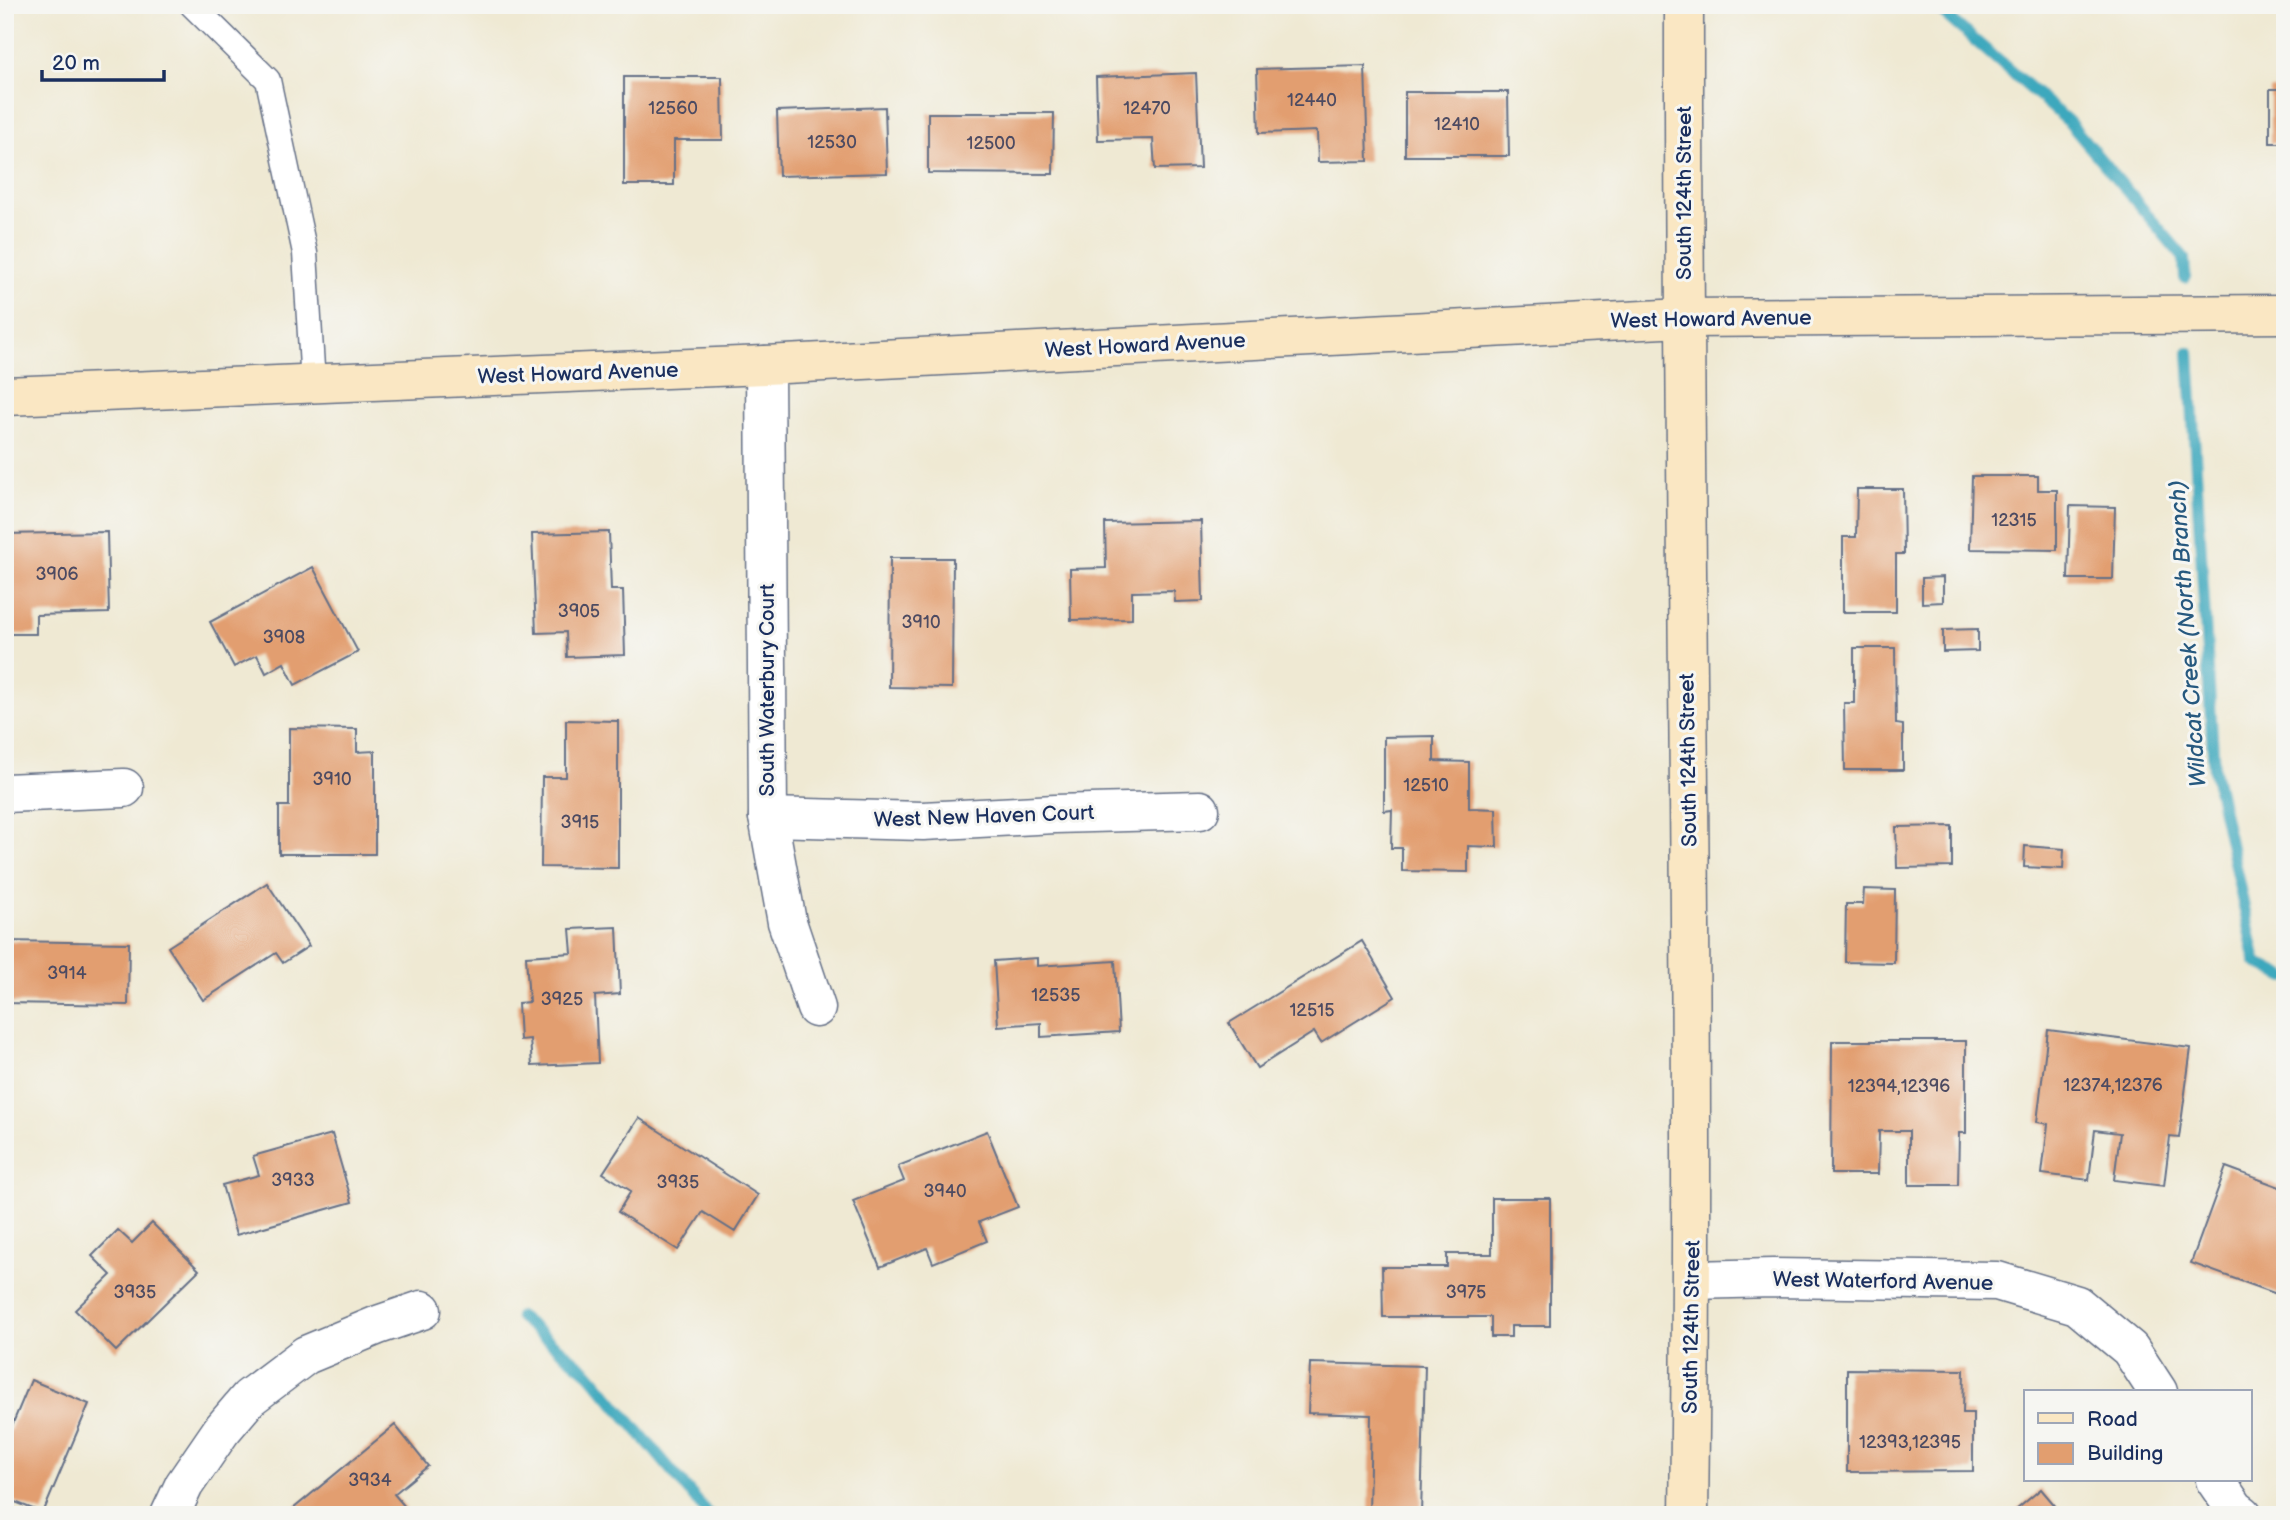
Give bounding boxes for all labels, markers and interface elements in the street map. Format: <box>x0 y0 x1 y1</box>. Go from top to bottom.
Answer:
scale bar <box>42 38 164 82</box>
text: 20 m <box>52 51 100 76</box>
house number: 12440 <box>1287 90 1337 111</box>
house number: 12560 <box>648 98 698 119</box>
house number: 12470 <box>1123 98 1171 119</box>
street label: South 124th Street <box>1672 106 1697 280</box>
house number: 12410 <box>1434 114 1480 135</box>
house number: 12530 <box>807 132 857 153</box>
house number: 12500 <box>966 133 1016 154</box>
street label: West Howard Avenue <box>1610 305 1812 334</box>
street label: West Howard Avenue <box>1044 328 1246 363</box>
street label: West Howard Avenue <box>477 357 679 390</box>
water label: Wildcat Creek (North Branch) <box>2163 479 2213 788</box>
house number: 12315 <box>1991 510 2037 531</box>
house number: 3906 <box>35 564 79 585</box>
street label: South Waterbury Court <box>755 583 780 797</box>
house number: 3905 <box>558 601 600 622</box>
house number: 3910 <box>901 612 941 633</box>
house number: 3908 <box>263 627 305 648</box>
street label: South 124th Street <box>1674 672 1703 847</box>
house number: 3910 <box>312 769 352 790</box>
house number: 12510 <box>1403 775 1449 796</box>
street label: West New Haven Court <box>873 800 1095 833</box>
house number: 3915 <box>561 812 599 833</box>
house number: 3914 <box>47 963 87 984</box>
house number: 12535 <box>1031 985 1081 1006</box>
house number: 3925 <box>541 989 583 1010</box>
house number: 12515 <box>1289 1000 1335 1021</box>
house number: 12374,12376 <box>2063 1075 2163 1096</box>
house number: 12394,12396 <box>1848 1076 1950 1097</box>
house number: 3933 <box>271 1170 315 1191</box>
house number: 3935 <box>657 1172 699 1193</box>
house number: 3940 <box>923 1181 967 1202</box>
street label: South 124th Street <box>1677 1239 1706 1414</box>
street label: West Waterford Avenue <box>1772 1267 1994 1296</box>
house number: 3935 <box>114 1282 156 1303</box>
house number: 3975 <box>1446 1282 1486 1303</box>
legend <box>2024 1390 2252 1482</box>
text: Road <box>2087 1407 2138 1432</box>
house number: 12393,12395 <box>1859 1432 1961 1453</box>
text: Building <box>2087 1441 2163 1466</box>
house number: 3934 <box>348 1470 392 1491</box>

